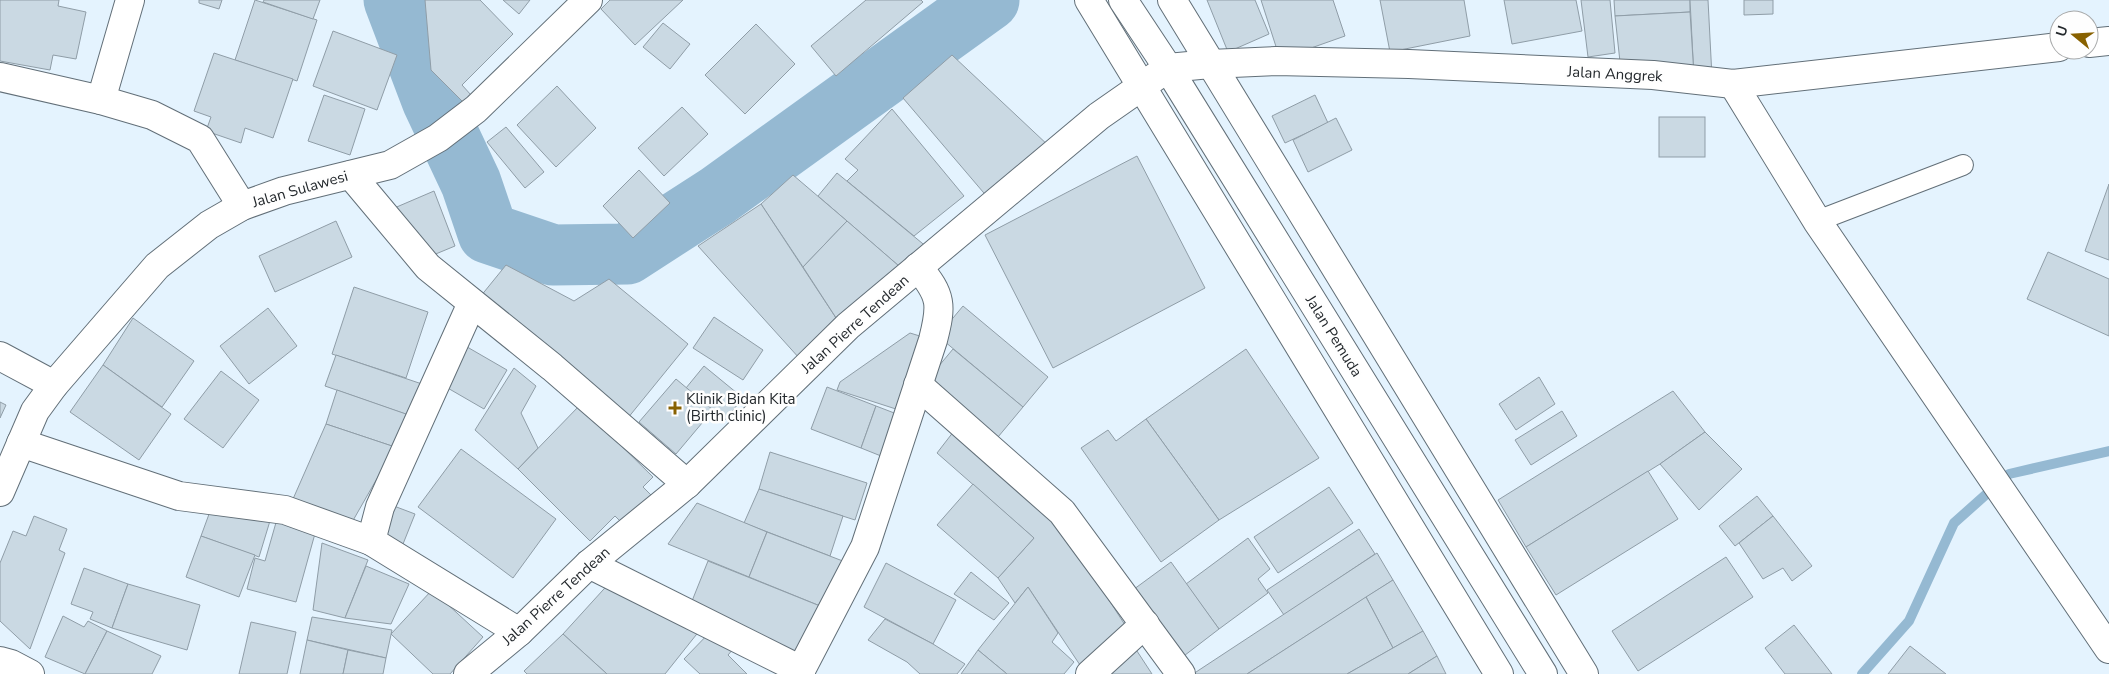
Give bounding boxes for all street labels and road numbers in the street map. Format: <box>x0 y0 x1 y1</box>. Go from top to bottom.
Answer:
street label: Jalan Anggrek <box>1566 61 1664 87</box>
street label: Jalan Sulawesi <box>249 166 350 212</box>
street label: Jalan Pierre Tendean <box>796 270 913 378</box>
street label: Jalan Pemuda <box>1300 291 1367 381</box>
street label: Jalan Pierre Tendean <box>497 542 614 650</box>

